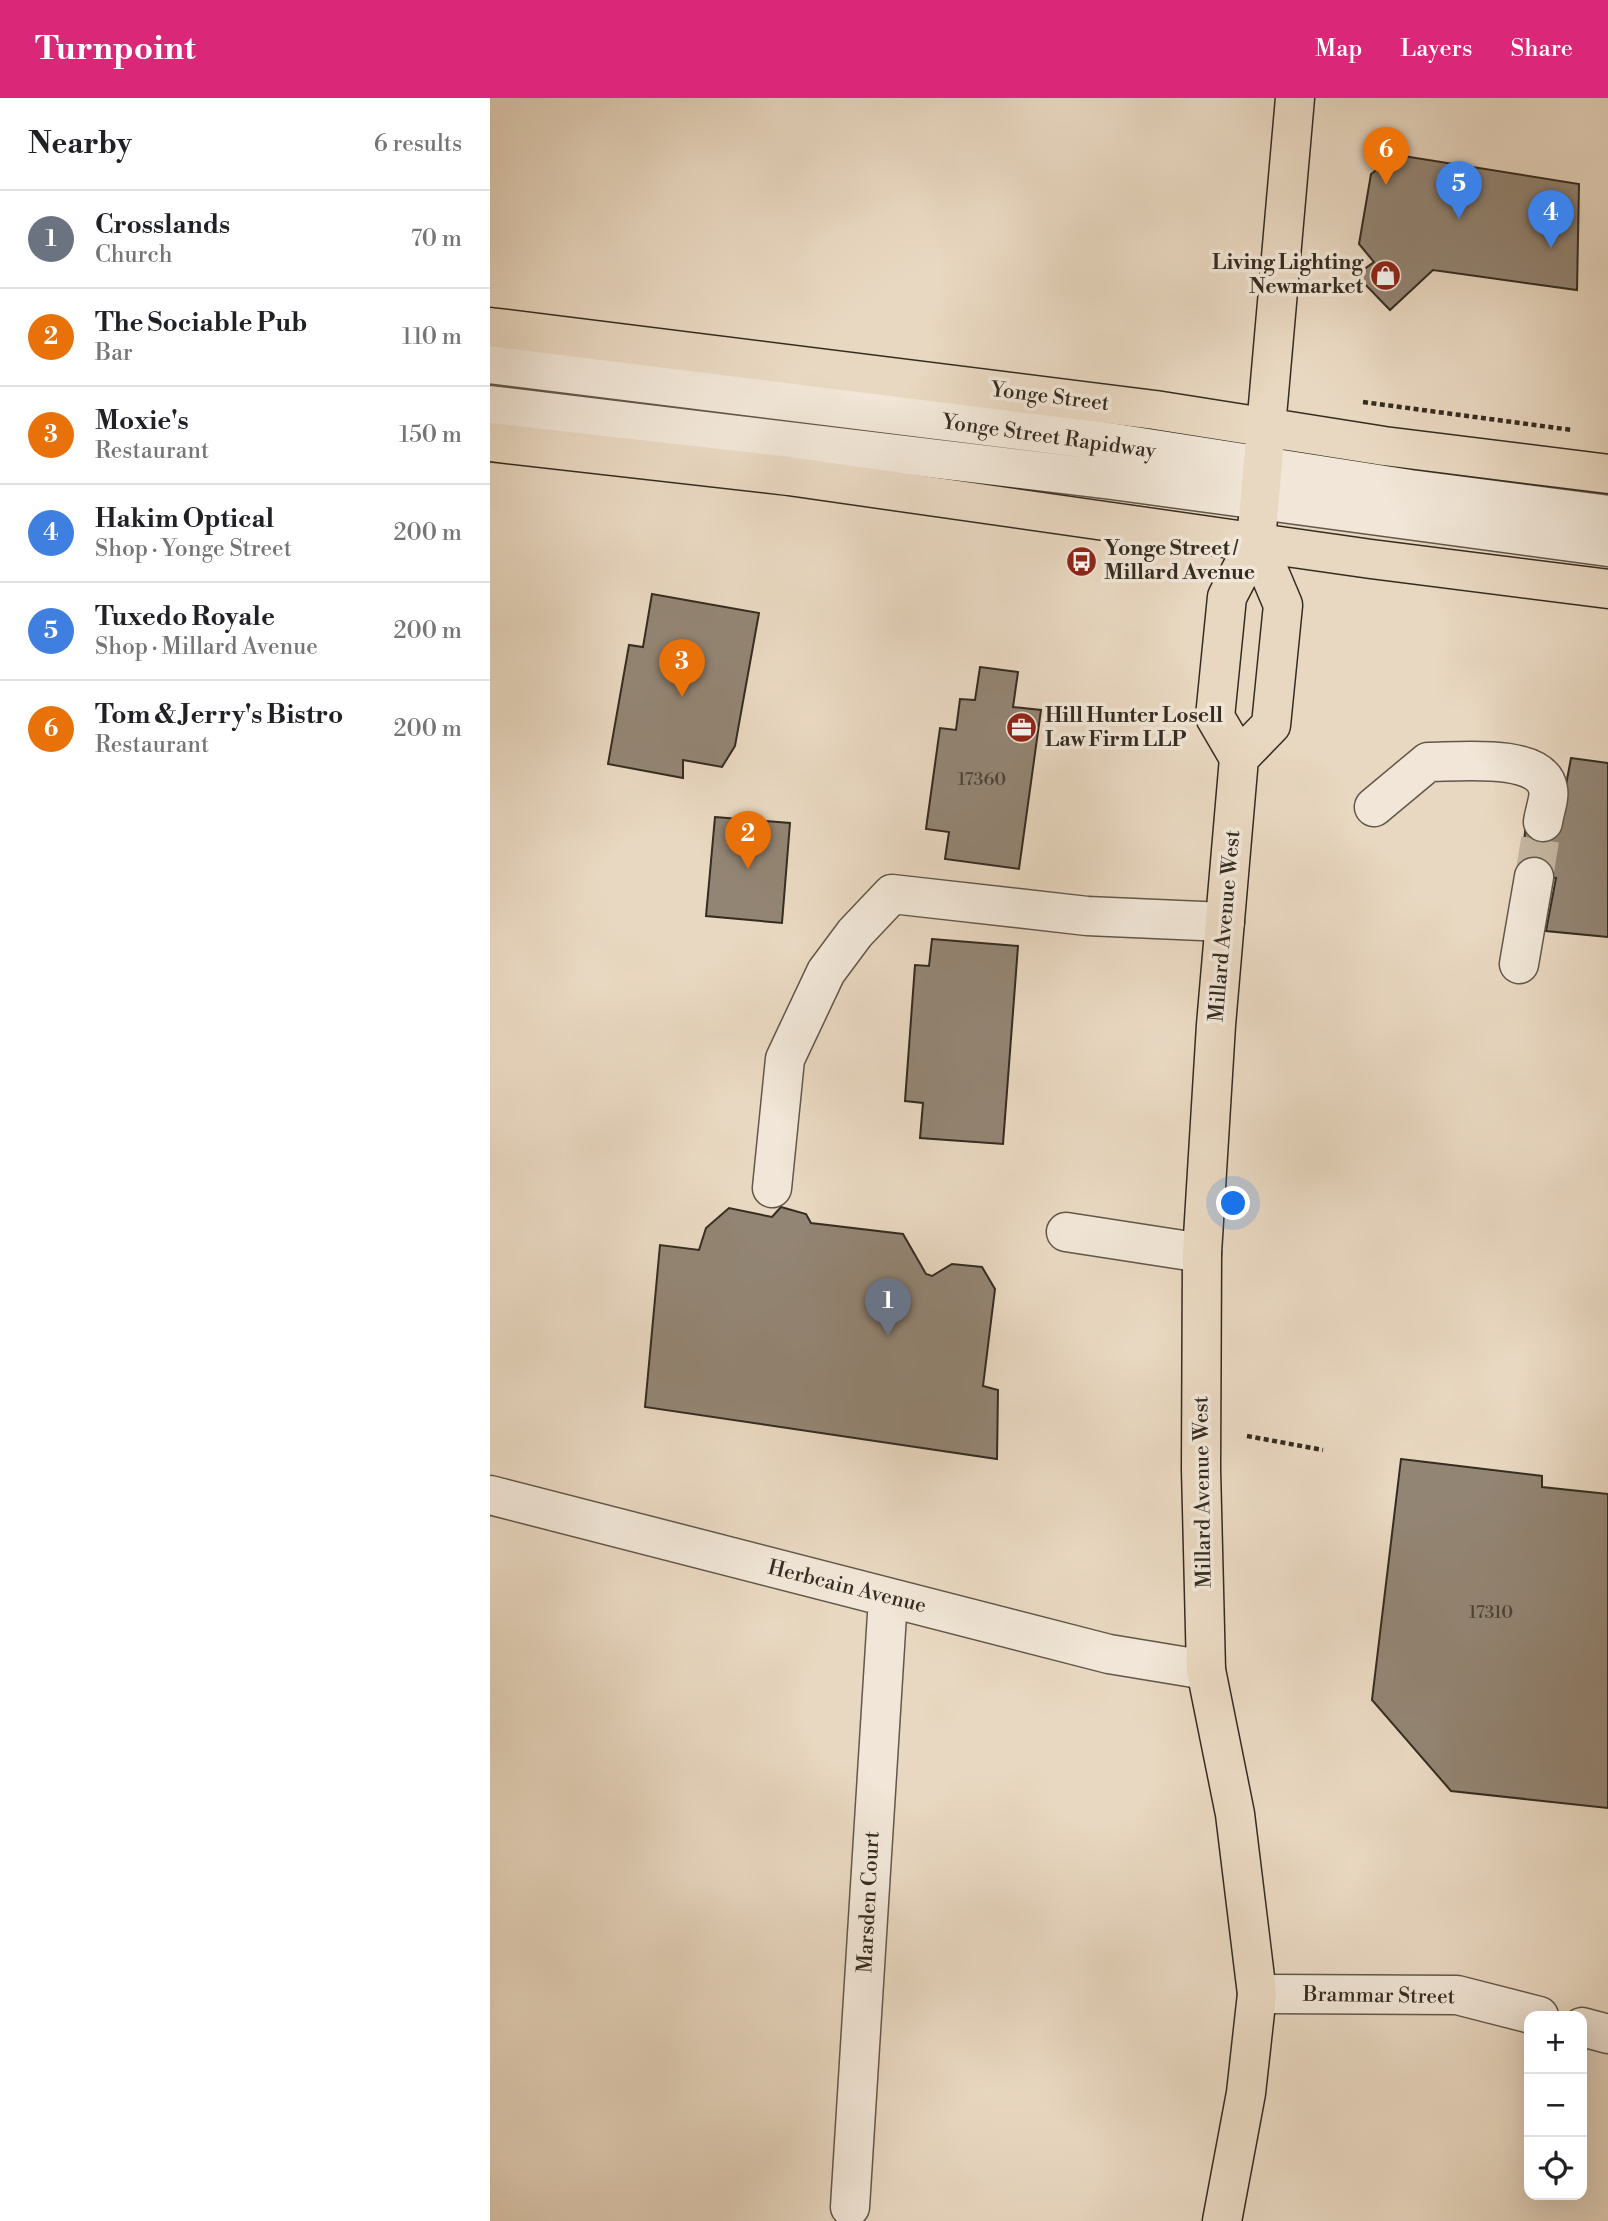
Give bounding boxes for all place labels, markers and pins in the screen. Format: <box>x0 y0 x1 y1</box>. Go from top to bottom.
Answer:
pin: 6 <box>1363 127 1409 185</box>
pin: 5 <box>1436 161 1482 219</box>
pin: 4 <box>1528 190 1574 248</box>
place label: Living Lighting Newmarket <box>1212 250 1364 300</box>
shop icon: Living Lighting Newmarket <box>1369 258 1403 292</box>
place label: Yonge Street / Millard Avenue <box>1104 536 1255 586</box>
bus stop icon: Yonge Street / Millard Avenue <box>1064 544 1098 578</box>
pin: 3 <box>659 639 705 697</box>
place label: Hill Hunter Losell Law Firm LLP <box>1045 703 1223 753</box>
office icon: Hill Hunter Losell Law Firm LLP <box>1005 711 1039 745</box>
pin: 2 <box>725 811 771 869</box>
pin: 1 <box>865 1278 911 1336</box>

